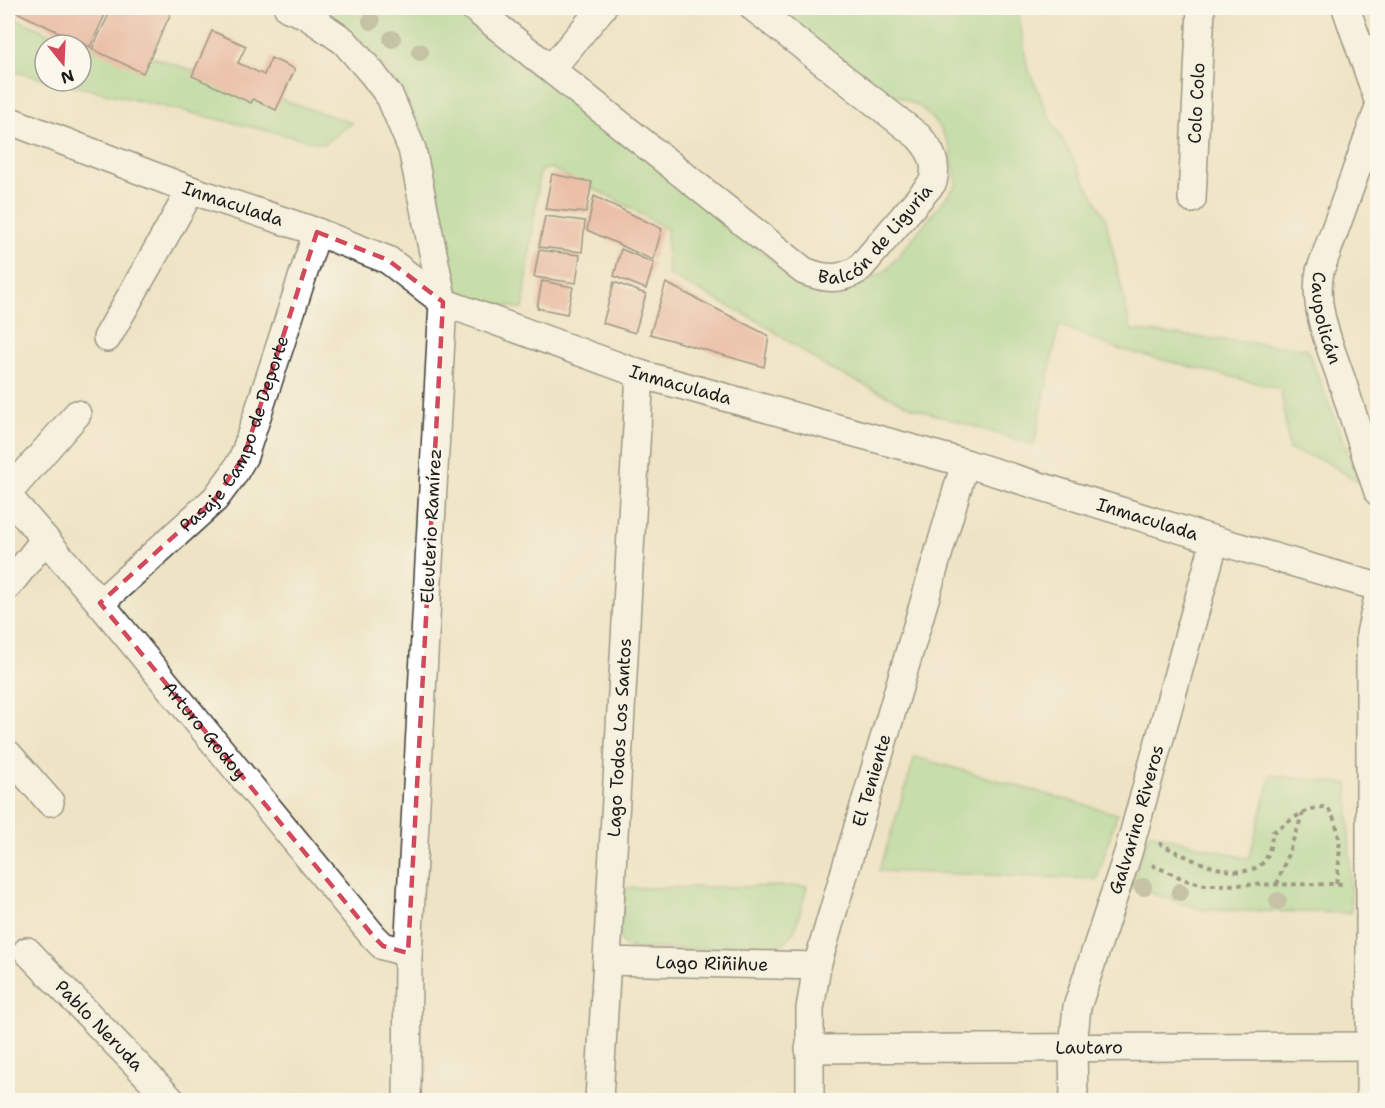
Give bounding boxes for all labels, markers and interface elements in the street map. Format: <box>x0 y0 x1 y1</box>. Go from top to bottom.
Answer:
north arrow <box>33 33 93 93</box>
street label: Colo Colo <box>1183 62 1210 144</box>
text: N <box>58 65 77 89</box>
street label: Inmaculada <box>179 176 287 232</box>
street label: Balcón de Liguria <box>816 179 938 290</box>
street label: Caupolicán <box>1306 270 1347 367</box>
street label: Pasaje Campo de Deporte <box>174 333 294 537</box>
street label: Inmaculada <box>626 359 734 411</box>
street label: Eleuterio Ramírez <box>415 448 447 604</box>
street label: Inmaculada <box>1094 492 1201 546</box>
street label: Lago Todos Los Santos <box>602 637 637 838</box>
street label: Arturo Godoy <box>157 676 252 785</box>
street label: El Teniente <box>847 731 897 830</box>
street label: Galvarino Riveros <box>1103 742 1170 897</box>
street label: Lago Riñihue <box>655 950 769 977</box>
street label: Pablo Neruda <box>50 975 149 1076</box>
street label: Lautaro <box>1055 1035 1123 1060</box>

